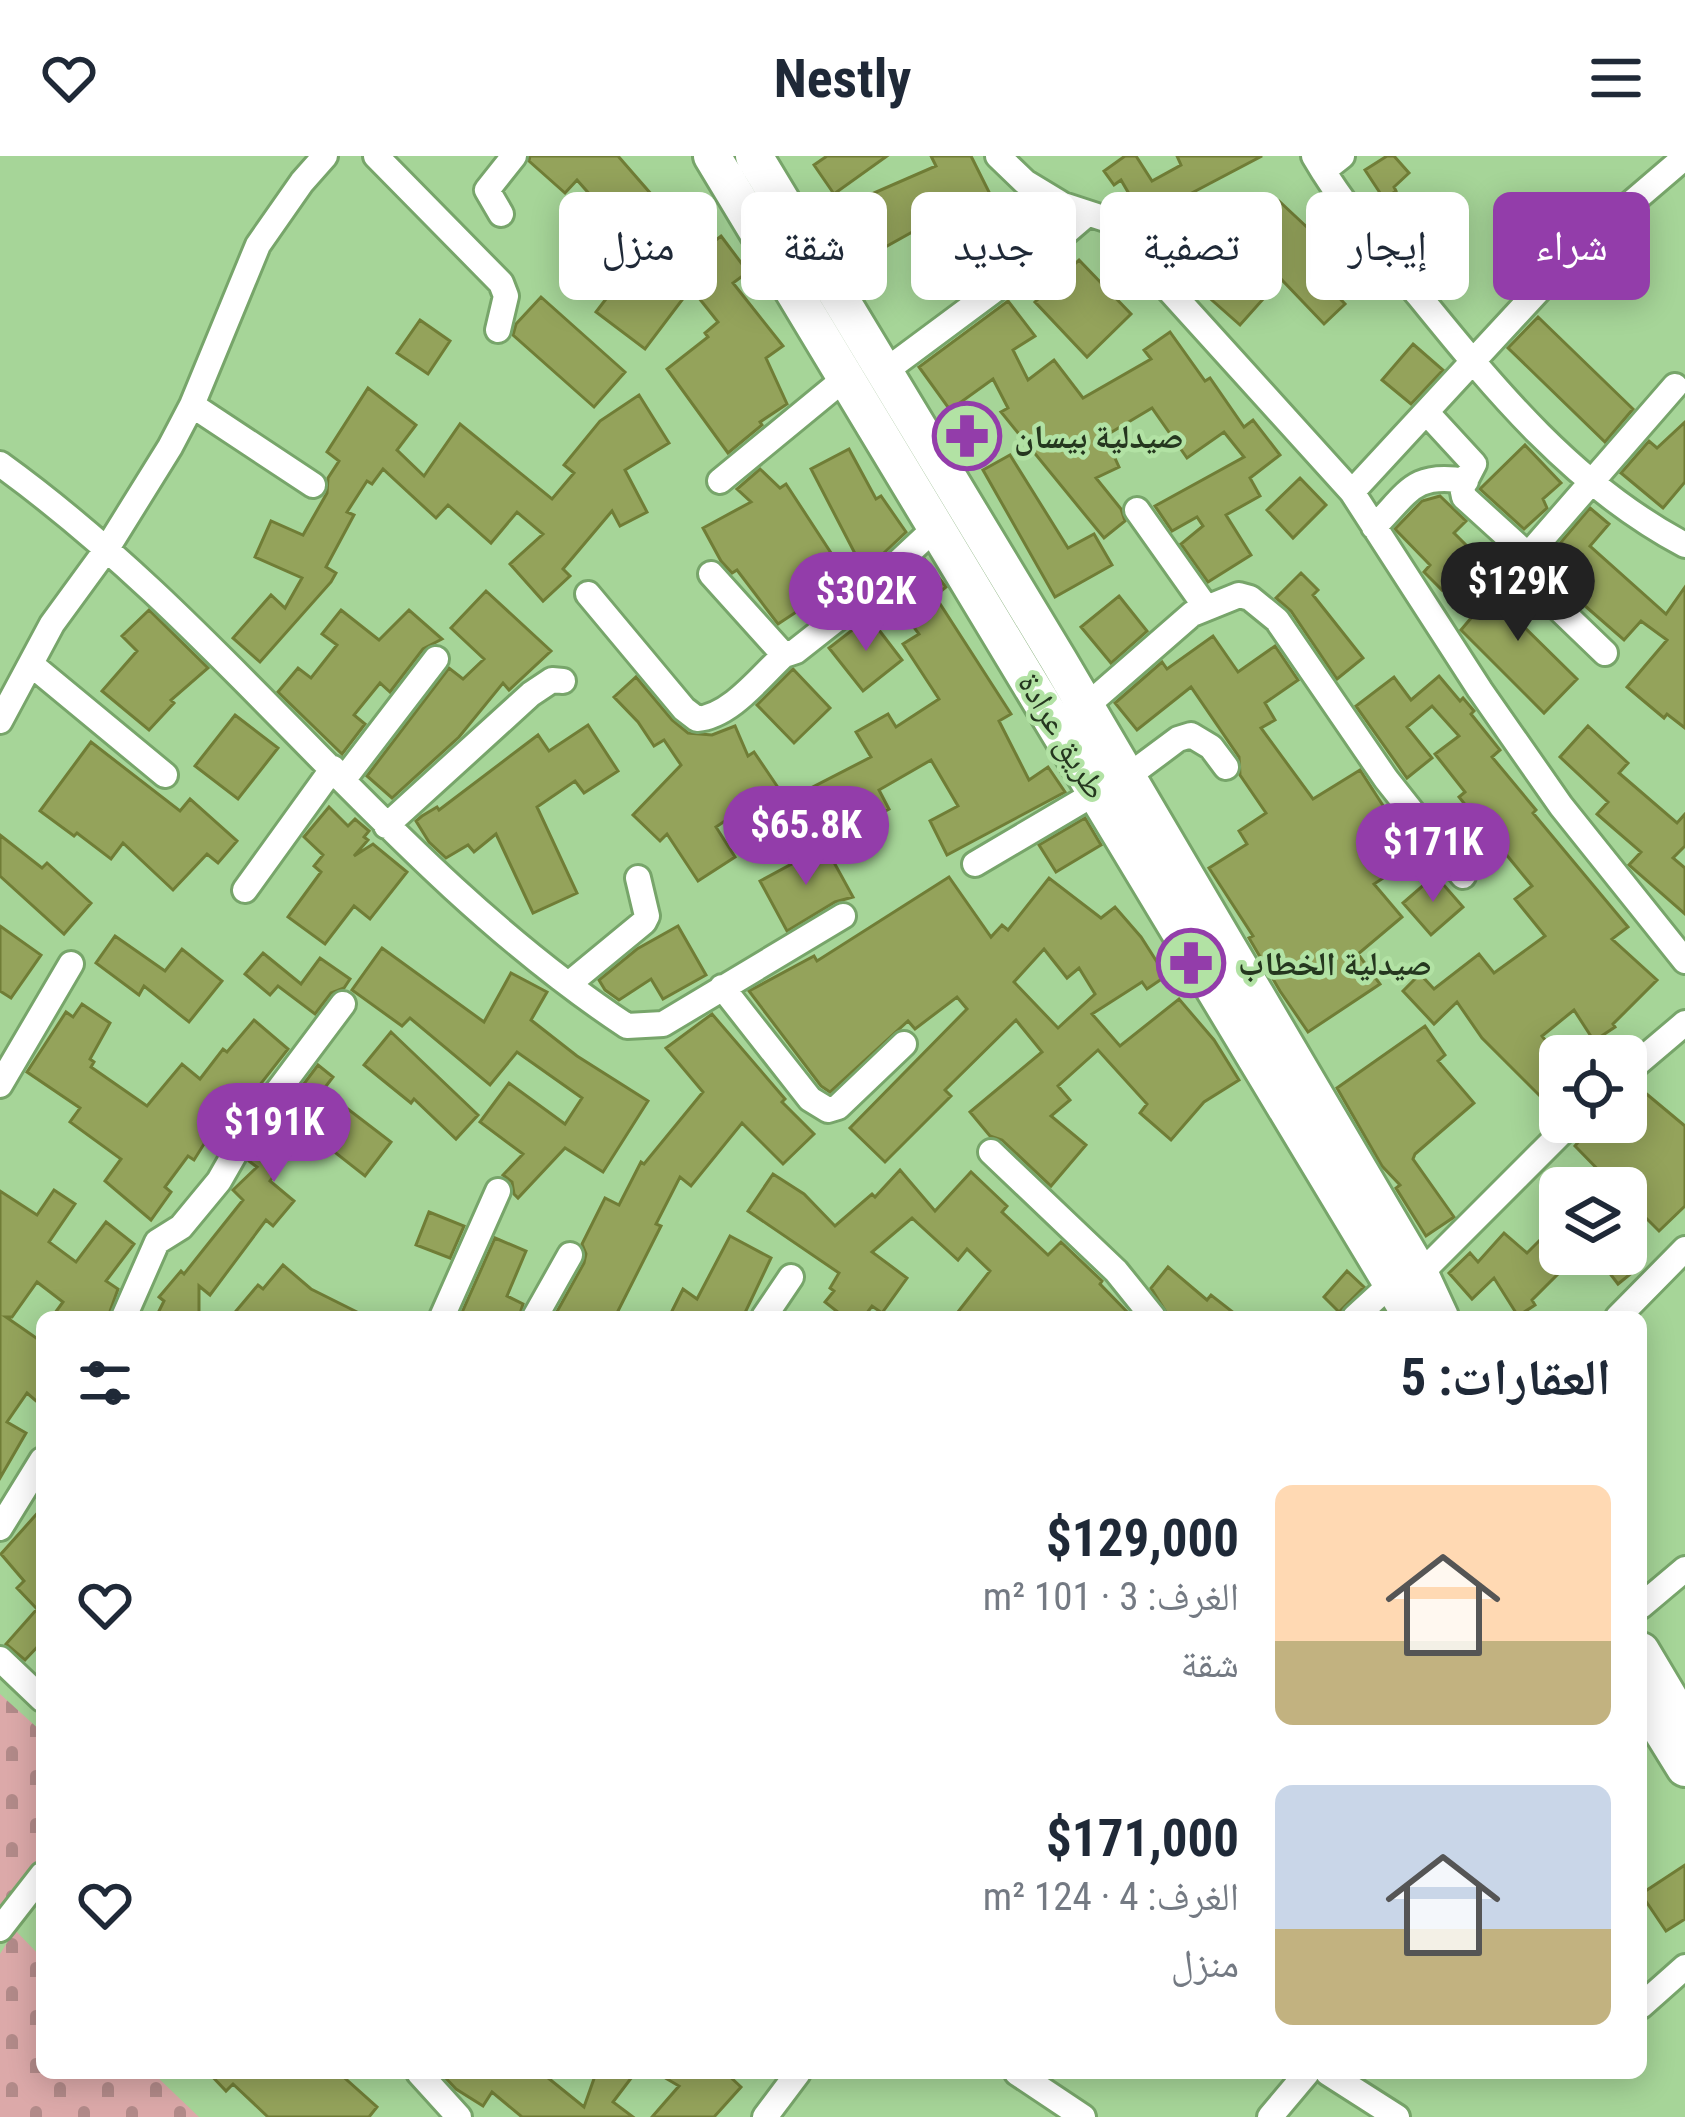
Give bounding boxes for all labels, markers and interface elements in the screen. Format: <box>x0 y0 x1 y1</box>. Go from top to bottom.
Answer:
icon: heart <box>36 45 102 111</box>
icon: menu <box>1583 45 1649 111</box>
text: Nestly <box>774 47 911 110</box>
chip: منزل <box>559 192 717 300</box>
chip: شقة <box>741 192 887 300</box>
chip: جديد <box>911 192 1076 300</box>
chip: تصفية <box>1100 192 1282 300</box>
chip: إيجار <box>1306 192 1469 300</box>
chip: شراء <box>1493 192 1650 300</box>
pharmacy icon: صيدلية بيسان <box>932 401 1002 471</box>
place label: صيدلية بيسان <box>1014 417 1184 456</box>
pin: $129K <box>1434 542 1602 644</box>
pin: $302K <box>782 552 950 654</box>
text: $129K <box>1468 558 1568 604</box>
text: $302K <box>816 568 916 614</box>
street label: طريق عرادة <box>1009 666 1116 807</box>
pin: $65.8K <box>708 786 904 888</box>
text: $65.8K <box>750 802 862 848</box>
pin: $171K <box>1349 803 1517 905</box>
text: $171K <box>1383 819 1483 865</box>
pharmacy icon: صيدلية الخطاب <box>1156 928 1226 998</box>
place label: صيدلية الخطاب <box>1238 944 1432 983</box>
map controls <box>1539 1035 1647 1275</box>
button: locate <box>1539 1035 1647 1143</box>
pin: $191K <box>190 1083 358 1185</box>
text: $191K <box>224 1099 324 1145</box>
button: layers <box>1539 1167 1647 1275</box>
text: العقارات: 5 <box>1401 1348 1611 1407</box>
icon: filters <box>72 1350 138 1416</box>
text: $129,000 <box>1046 1509 1239 1568</box>
icon: home <box>1371 1533 1515 1677</box>
icon: heart <box>72 1572 138 1638</box>
text: الغرف: 3 · 101 m² <box>983 1574 1239 1620</box>
text: شقة <box>1181 1641 1239 1687</box>
text: $171,000 <box>1046 1809 1239 1868</box>
icon: home <box>1371 1833 1515 1977</box>
icon: heart <box>72 1872 138 1938</box>
text: الغرف: 4 · 124 m² <box>983 1874 1239 1920</box>
text: منزل <box>1171 1941 1239 1987</box>

